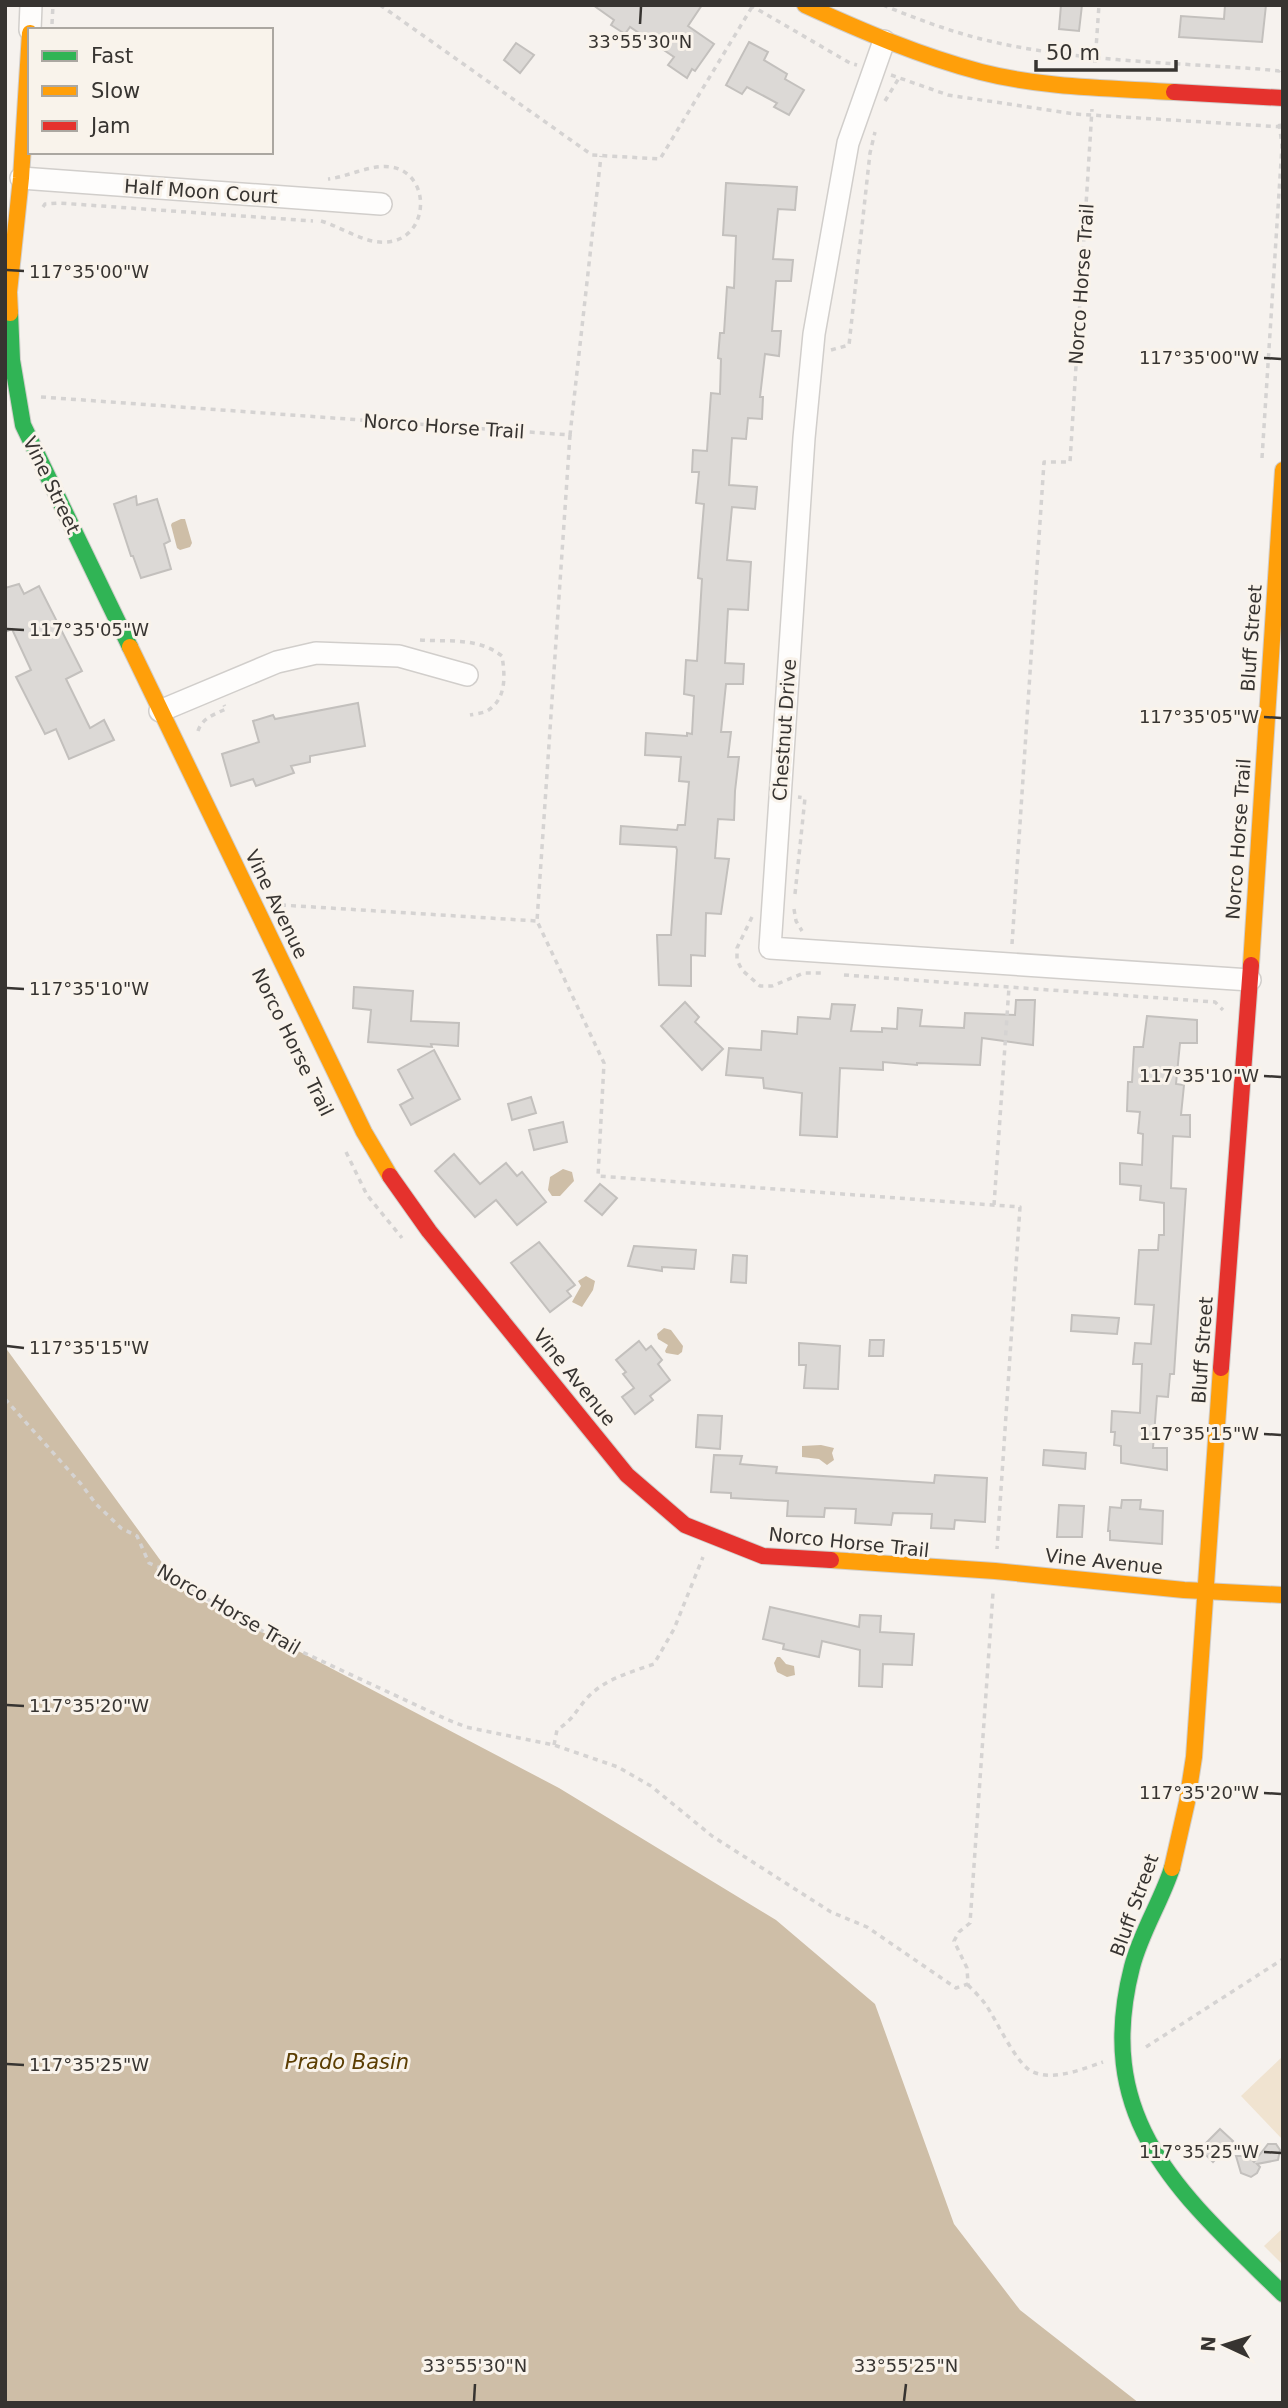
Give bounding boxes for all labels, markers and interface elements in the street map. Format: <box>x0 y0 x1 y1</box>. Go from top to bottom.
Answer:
legend <box>28 28 273 154</box>
scale bar <box>1036 28 1176 72</box>
text: 33°55'30"N <box>588 31 692 52</box>
text: 50 m <box>1046 41 1100 65</box>
text: Fast <box>91 44 133 68</box>
text: Slow <box>91 79 140 103</box>
text: Jam <box>89 114 131 138</box>
street label: Half Moon Court <box>123 175 279 207</box>
street label: Norco Horse Trail <box>1064 203 1098 365</box>
text: 117°35'00"W <box>29 261 149 282</box>
text: 117°35'00"W <box>1139 347 1259 368</box>
street label: Norco Horse Trail <box>363 409 525 443</box>
street label: Vine Street <box>19 433 85 537</box>
street label: Bluff Street <box>1236 584 1266 692</box>
text: 117°35'05"W <box>29 619 149 640</box>
street label: Chestnut Drive <box>768 658 800 802</box>
text: 117°35'05"W <box>1139 706 1259 727</box>
street label: Norco Horse Trail <box>1221 758 1255 920</box>
street label: Vine Avenue <box>241 846 313 962</box>
street label: Norco Horse Trail <box>248 965 338 1119</box>
text: 117°35'10"W <box>29 978 149 999</box>
text: 117°35'10"W <box>1139 1065 1259 1086</box>
street label: Bluff Street <box>1187 1296 1217 1404</box>
street label: Vine Avenue <box>529 1324 621 1430</box>
text: 117°35'15"W <box>29 1337 149 1358</box>
text: 117°35'15"W <box>1139 1423 1259 1444</box>
street label: Norco Horse Trail <box>768 1523 930 1561</box>
street label: Vine Avenue <box>1044 1544 1164 1578</box>
street label: Norco Horse Trail <box>154 1559 304 1659</box>
text: 117°35'20"W <box>29 1695 149 1716</box>
text: 117°35'20"W <box>1139 1782 1259 1803</box>
street label: Bluff Street <box>1105 1851 1163 1959</box>
water label: Prado Basin <box>285 2050 409 2074</box>
text: 117°35'25"W <box>29 2054 149 2075</box>
text: 117°35'25"W <box>1139 2141 1259 2162</box>
north arrow <box>1190 2310 1260 2380</box>
text: N <box>1197 2335 1220 2353</box>
text: 33°55'30"N <box>423 2355 527 2376</box>
text: 33°55'25"N <box>854 2355 958 2376</box>

